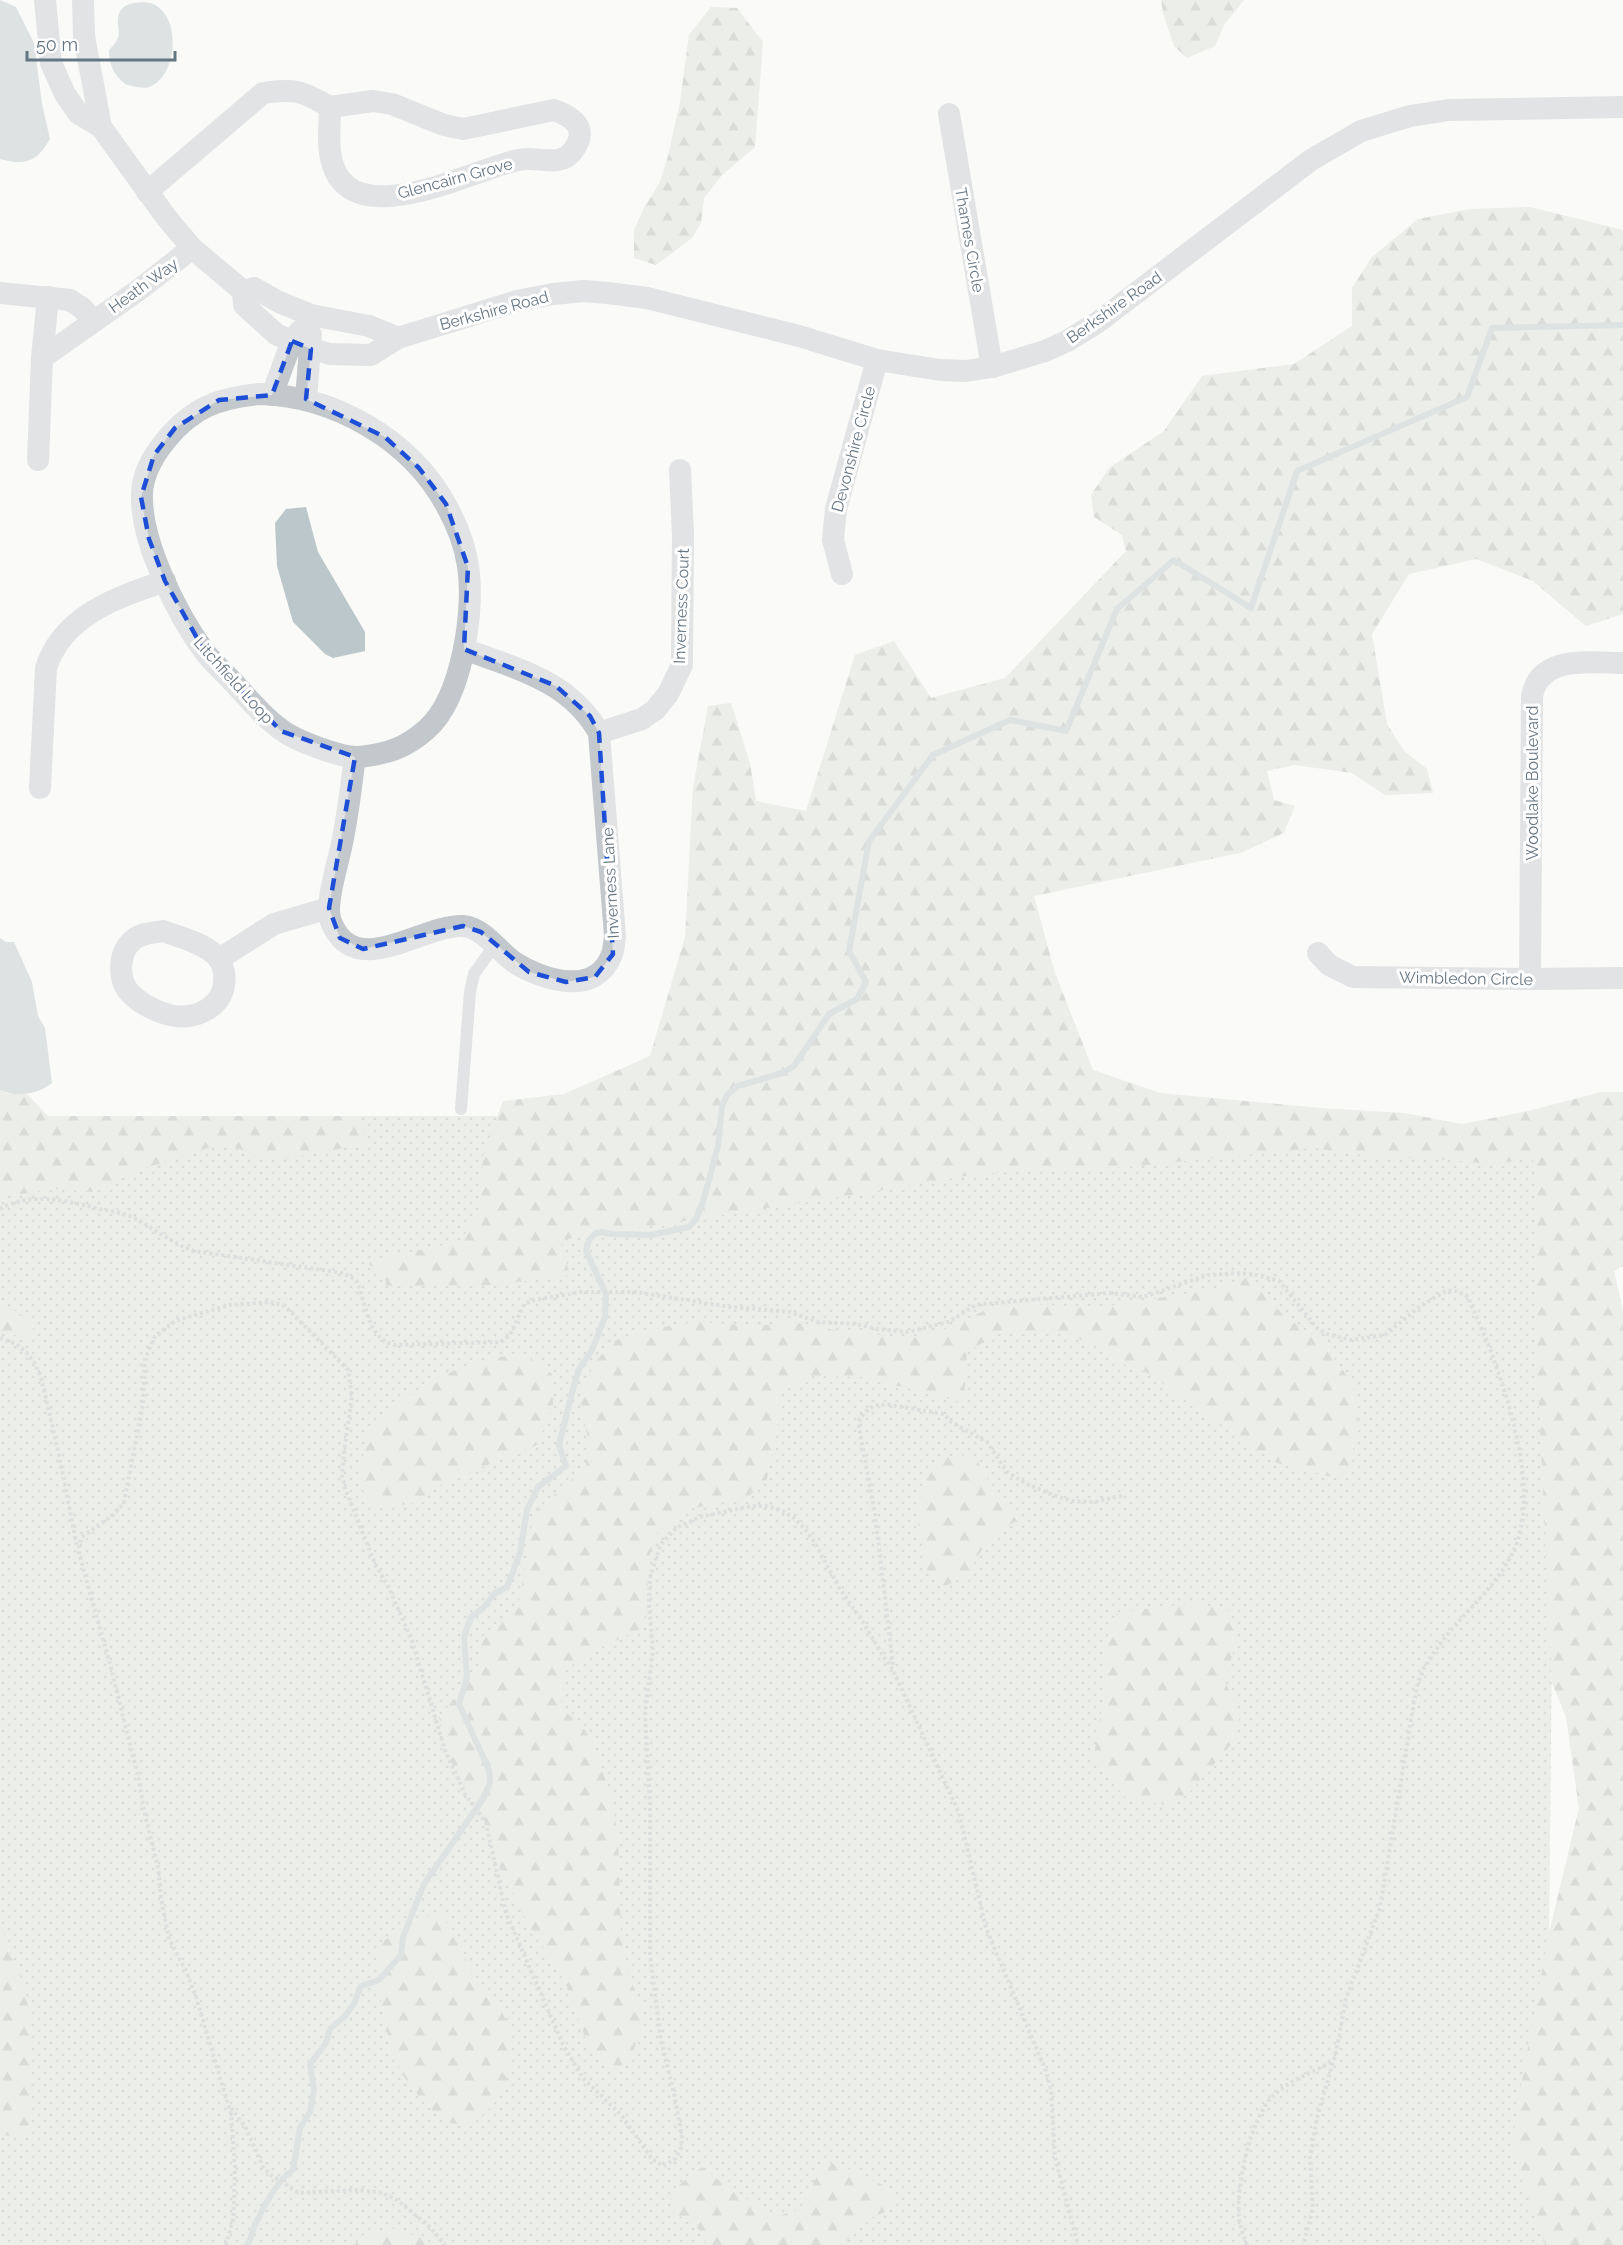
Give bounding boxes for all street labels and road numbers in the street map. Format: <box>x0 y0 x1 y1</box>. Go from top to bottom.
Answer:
street label: Glencairn Grove <box>396 154 515 203</box>
street label: Thames Circle <box>951 186 988 294</box>
street label: Heath Way <box>105 254 182 317</box>
street label: Berkshire Road <box>1063 268 1166 347</box>
street label: Berkshire Road <box>438 287 551 334</box>
street label: Devonshire Circle <box>828 384 879 514</box>
street label: Inverness Court <box>670 547 693 664</box>
street label: Litchfield Loop <box>190 633 278 728</box>
street label: Woodlake Boulevard <box>1523 706 1542 860</box>
street label: Inverness Lane <box>598 827 623 939</box>
street label: Wimbledon Circle <box>1399 968 1533 989</box>

